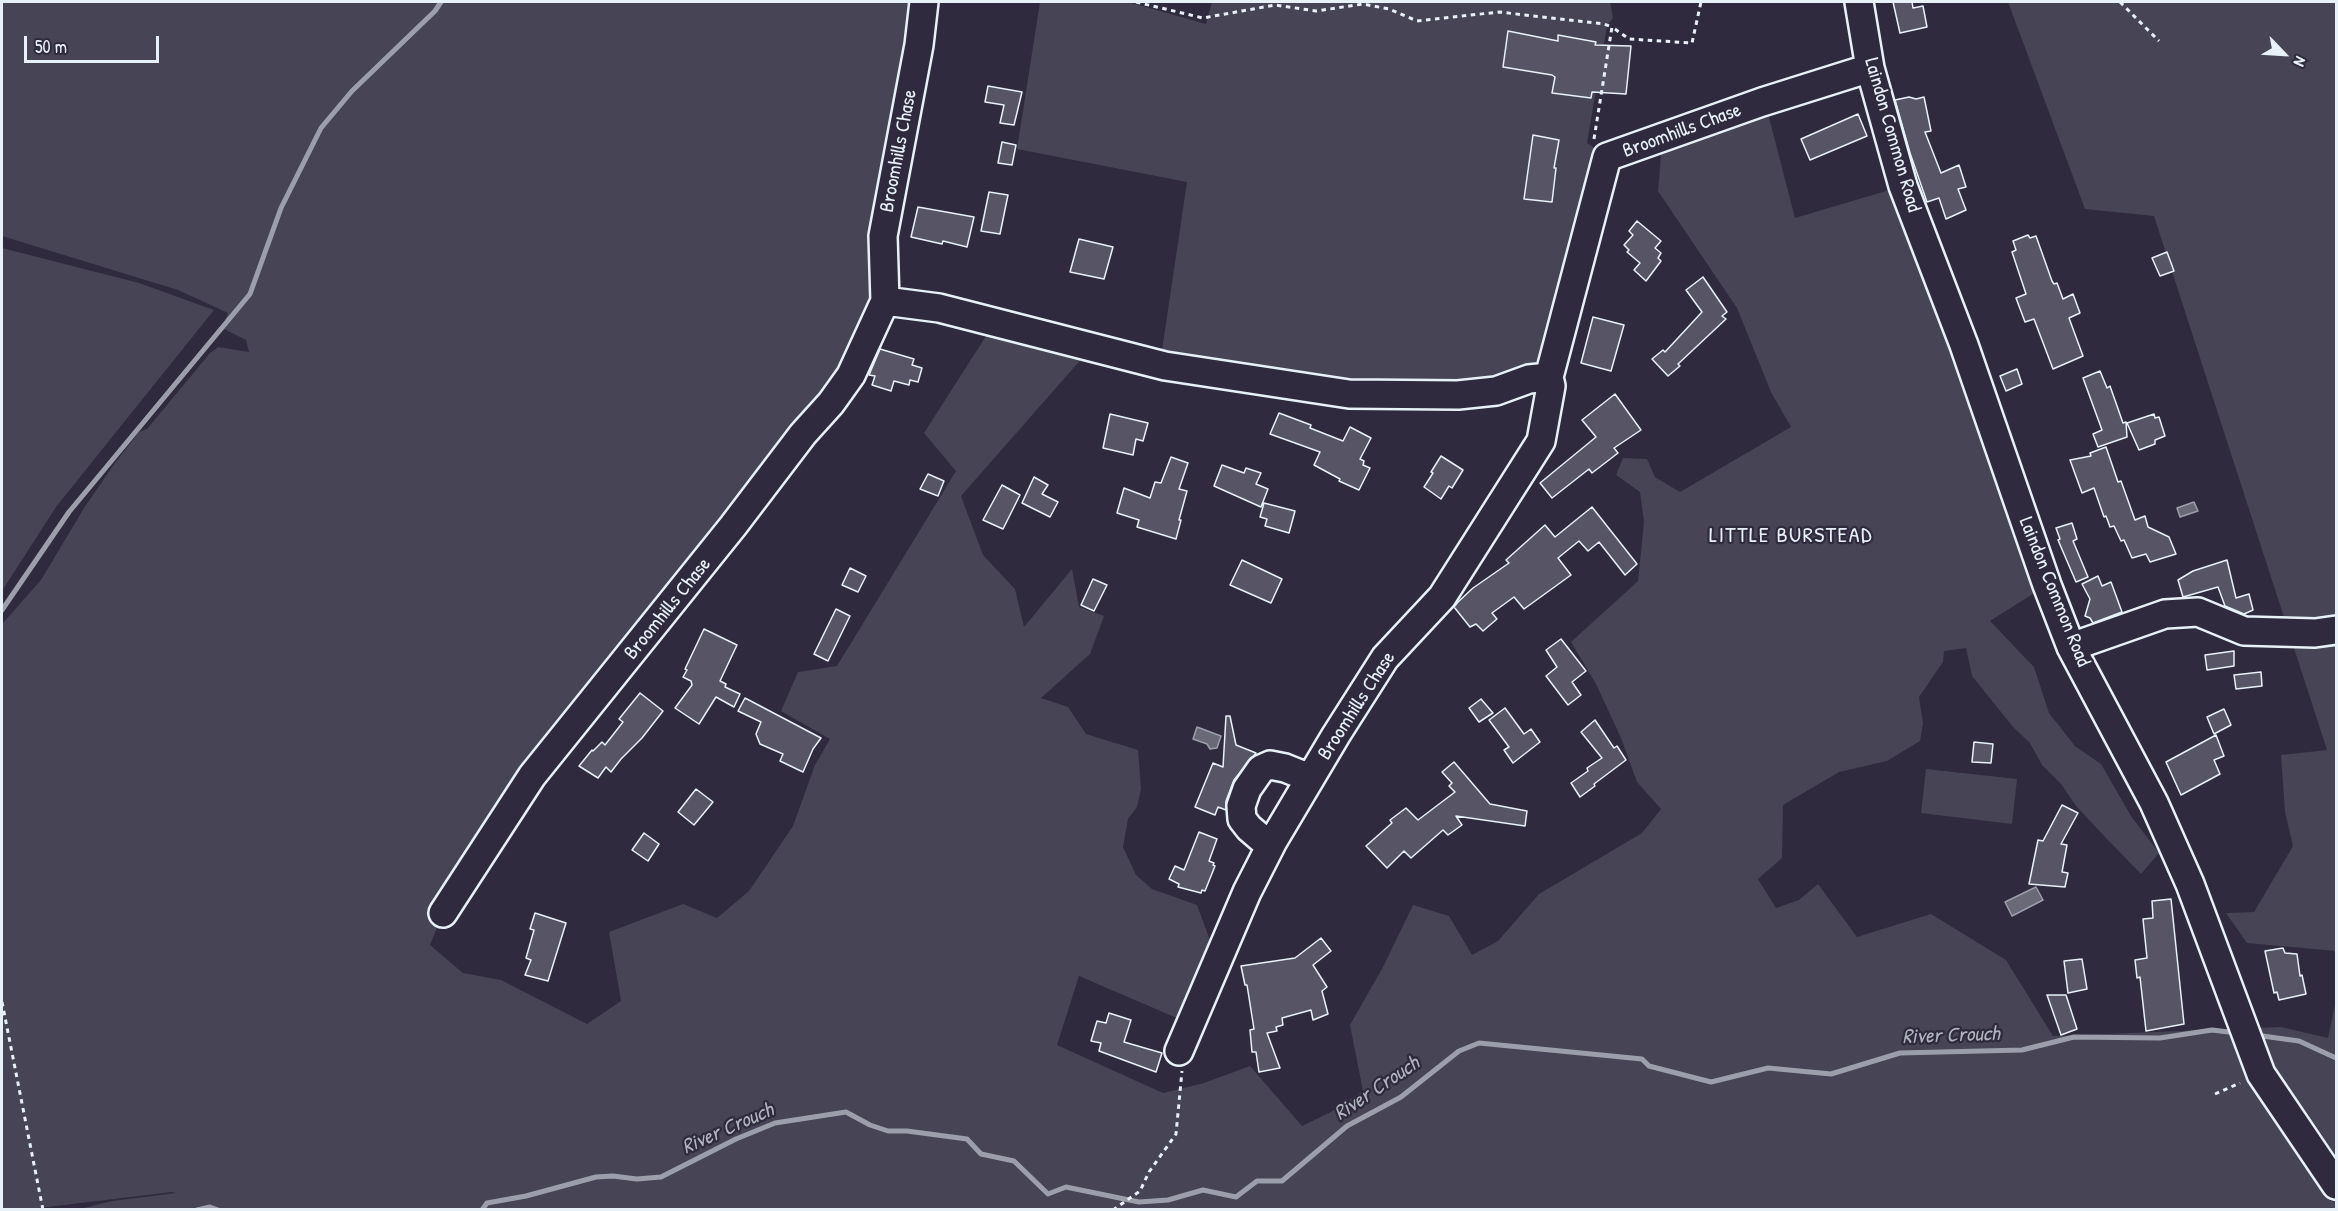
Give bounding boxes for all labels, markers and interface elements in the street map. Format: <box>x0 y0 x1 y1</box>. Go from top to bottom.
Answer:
scale bar <box>27 24 162 62</box>
north arrow <box>2254 24 2314 84</box>
text: 50 m <box>35 34 67 59</box>
text: N <box>2289 53 2312 70</box>
street label: Laindon Common Road <box>1859 55 1925 215</box>
street label: Broomhills Chase <box>875 88 923 214</box>
street label: Broomhills Chase <box>1620 98 1744 164</box>
street label: Laindon Common Road <box>2013 514 2095 670</box>
district label: LITTLE BURSTEAD <box>1709 523 1873 549</box>
street label: Broomhills Chase <box>620 553 716 665</box>
street label: Broomhills Chase <box>1313 647 1401 765</box>
water label: River Crouch <box>1902 1022 2000 1050</box>
water label: River Crouch <box>1330 1051 1424 1127</box>
water label: River Crouch <box>678 1098 778 1160</box>

